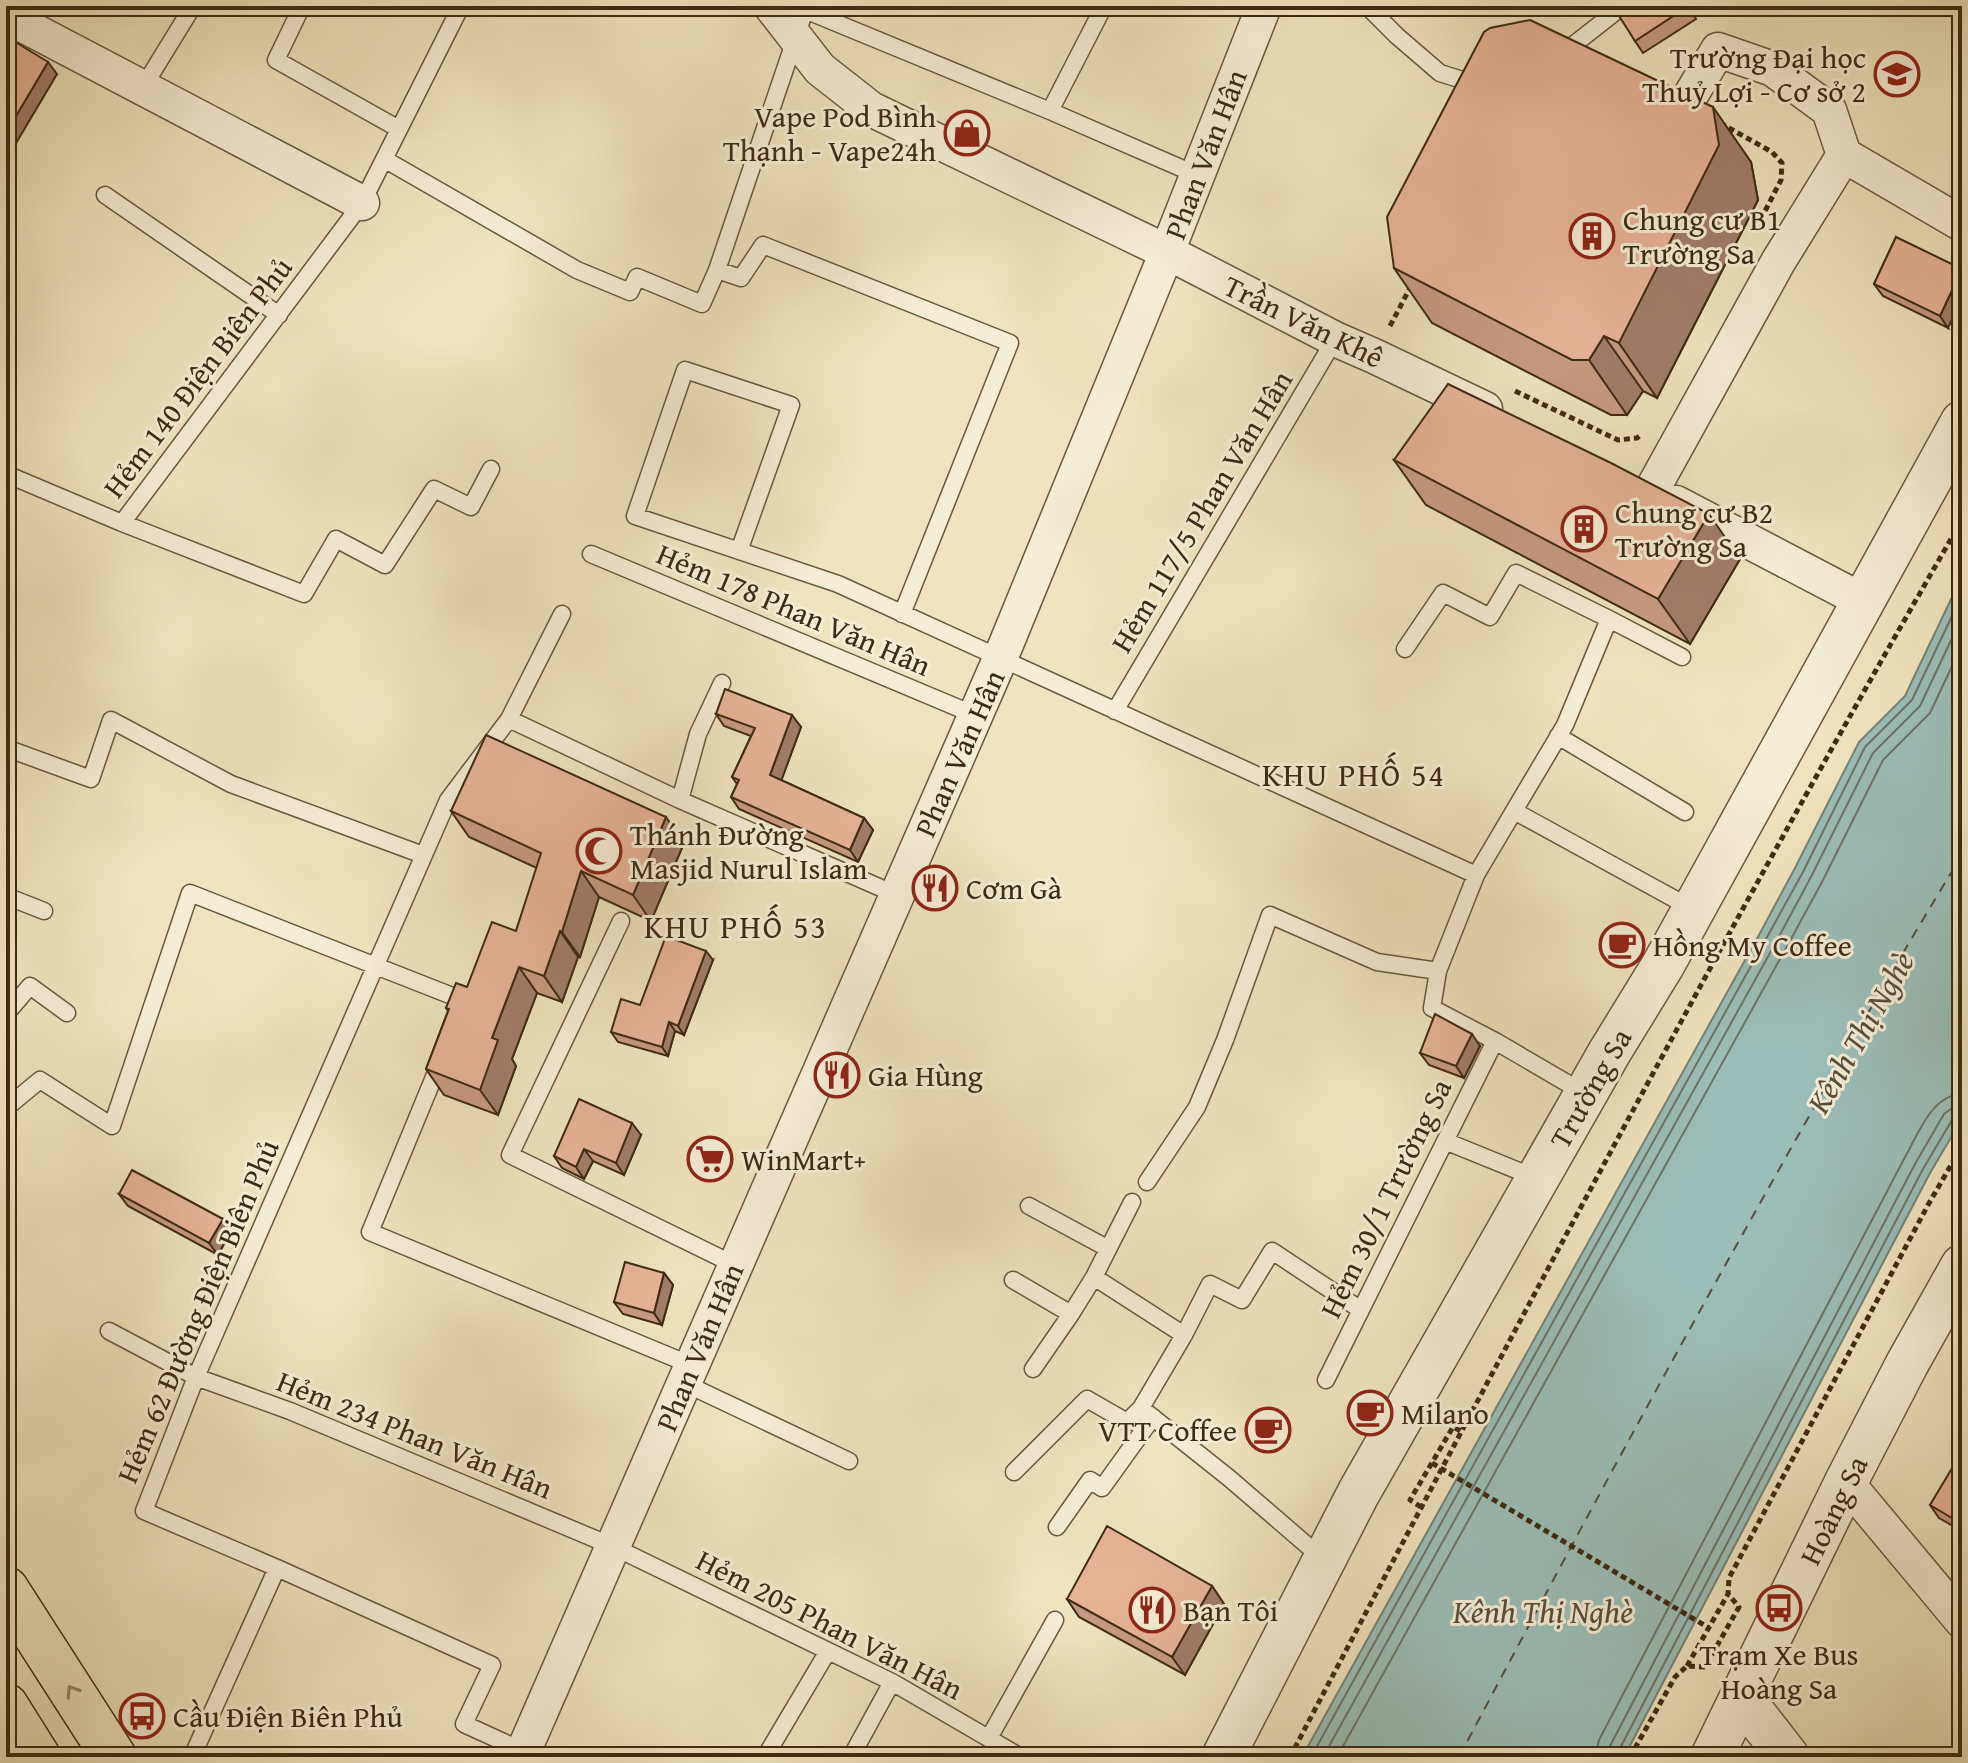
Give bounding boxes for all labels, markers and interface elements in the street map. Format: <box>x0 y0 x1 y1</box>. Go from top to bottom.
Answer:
place label: Trường Đại học Thuỷ Lợi - Cơ sở 2 <box>1642 35 1866 113</box>
school or university icon: Trường Đại học Thuỷ Lợi - Cơ sở 2 <box>1873 50 1921 98</box>
street label: Phan Văn Hân <box>1152 63 1258 245</box>
place label: Vape Pod Bình Thạnh - Vape24h <box>723 94 936 172</box>
shop icon: Vape Pod Bình Thạnh - Vape24h <box>943 109 991 157</box>
place label: Chung cư B1 Trường Sa <box>1623 197 1781 275</box>
building icon: Chung cư B1 Trường Sa <box>1568 212 1616 260</box>
street label: Hẻm 140 Điện Biên Phủ <box>92 247 303 507</box>
street label: Trần Văn Khê <box>1217 263 1391 379</box>
street label: Hẻm 117/5 Phan Văn Hân <box>1099 361 1303 661</box>
place label: Chung cư B2 Trường Sa <box>1615 490 1773 568</box>
building icon: Chung cư B2 Trường Sa <box>1560 505 1608 553</box>
street label: Hẻm 178 Phan Văn Hân <box>650 531 938 687</box>
street label: Phan Văn Hân <box>903 662 1016 844</box>
district label: KHU PHỐ 54 <box>1262 751 1446 798</box>
place label: Thánh Đường Masjid Nurul Islam <box>630 812 868 890</box>
mosque icon: Thánh Đường Masjid Nurul Islam <box>575 827 623 875</box>
restaurant icon: Cơm Gà <box>911 864 959 912</box>
place label: Cơm Gà <box>966 866 1062 910</box>
district label: KHU PHỐ 53 <box>644 903 828 950</box>
cafe icon: Hồng My Coffee <box>1598 921 1646 969</box>
place label: Hồng My Coffee <box>1653 923 1852 967</box>
water label: Kênh Thị Nghè <box>1794 942 1925 1123</box>
street label: Trường Sa <box>1538 1020 1642 1156</box>
restaurant icon: Gia Hùng <box>813 1051 861 1099</box>
place label: Gia Hùng <box>868 1053 983 1097</box>
street label: Hẻm 30/1 Trường Sa <box>1308 1071 1462 1325</box>
street label: Hẻm 62 Đường Điện Biên Phủ <box>105 1132 290 1490</box>
supermarket icon: WinMart+ <box>686 1135 734 1183</box>
place label: WinMart+ <box>741 1137 866 1181</box>
street label: Phan Văn Hân <box>644 1256 754 1438</box>
street label: Hẻm 234 Phan Văn Hân <box>271 1359 560 1509</box>
cafe icon: Milano <box>1346 1389 1394 1437</box>
place label: Milano <box>1401 1391 1489 1435</box>
cafe icon: VTT Coffee <box>1244 1406 1292 1454</box>
place label: VTT Coffee <box>1098 1408 1237 1452</box>
street label: Hoàng Sa <box>1788 1448 1878 1572</box>
street label: Hẻm 205 Phan Văn Hân <box>689 1538 971 1710</box>
bus stop icon: Trạm Xe Bus Hoàng Sa <box>1755 1584 1803 1632</box>
restaurant icon: Bạn Tôi <box>1128 1586 1176 1634</box>
place label: Bạn Tôi <box>1183 1588 1278 1632</box>
water label: Kênh Thị Nghè <box>1452 1588 1633 1635</box>
place label: Trạm Xe Bus Hoàng Sa <box>1700 1632 1858 1710</box>
one-way arrow <box>66 1685 81 1700</box>
bus stop icon: Cầu Điện Biên Phủ <box>118 1692 166 1740</box>
place label: Cầu Điện Biên Phủ <box>173 1694 403 1738</box>

